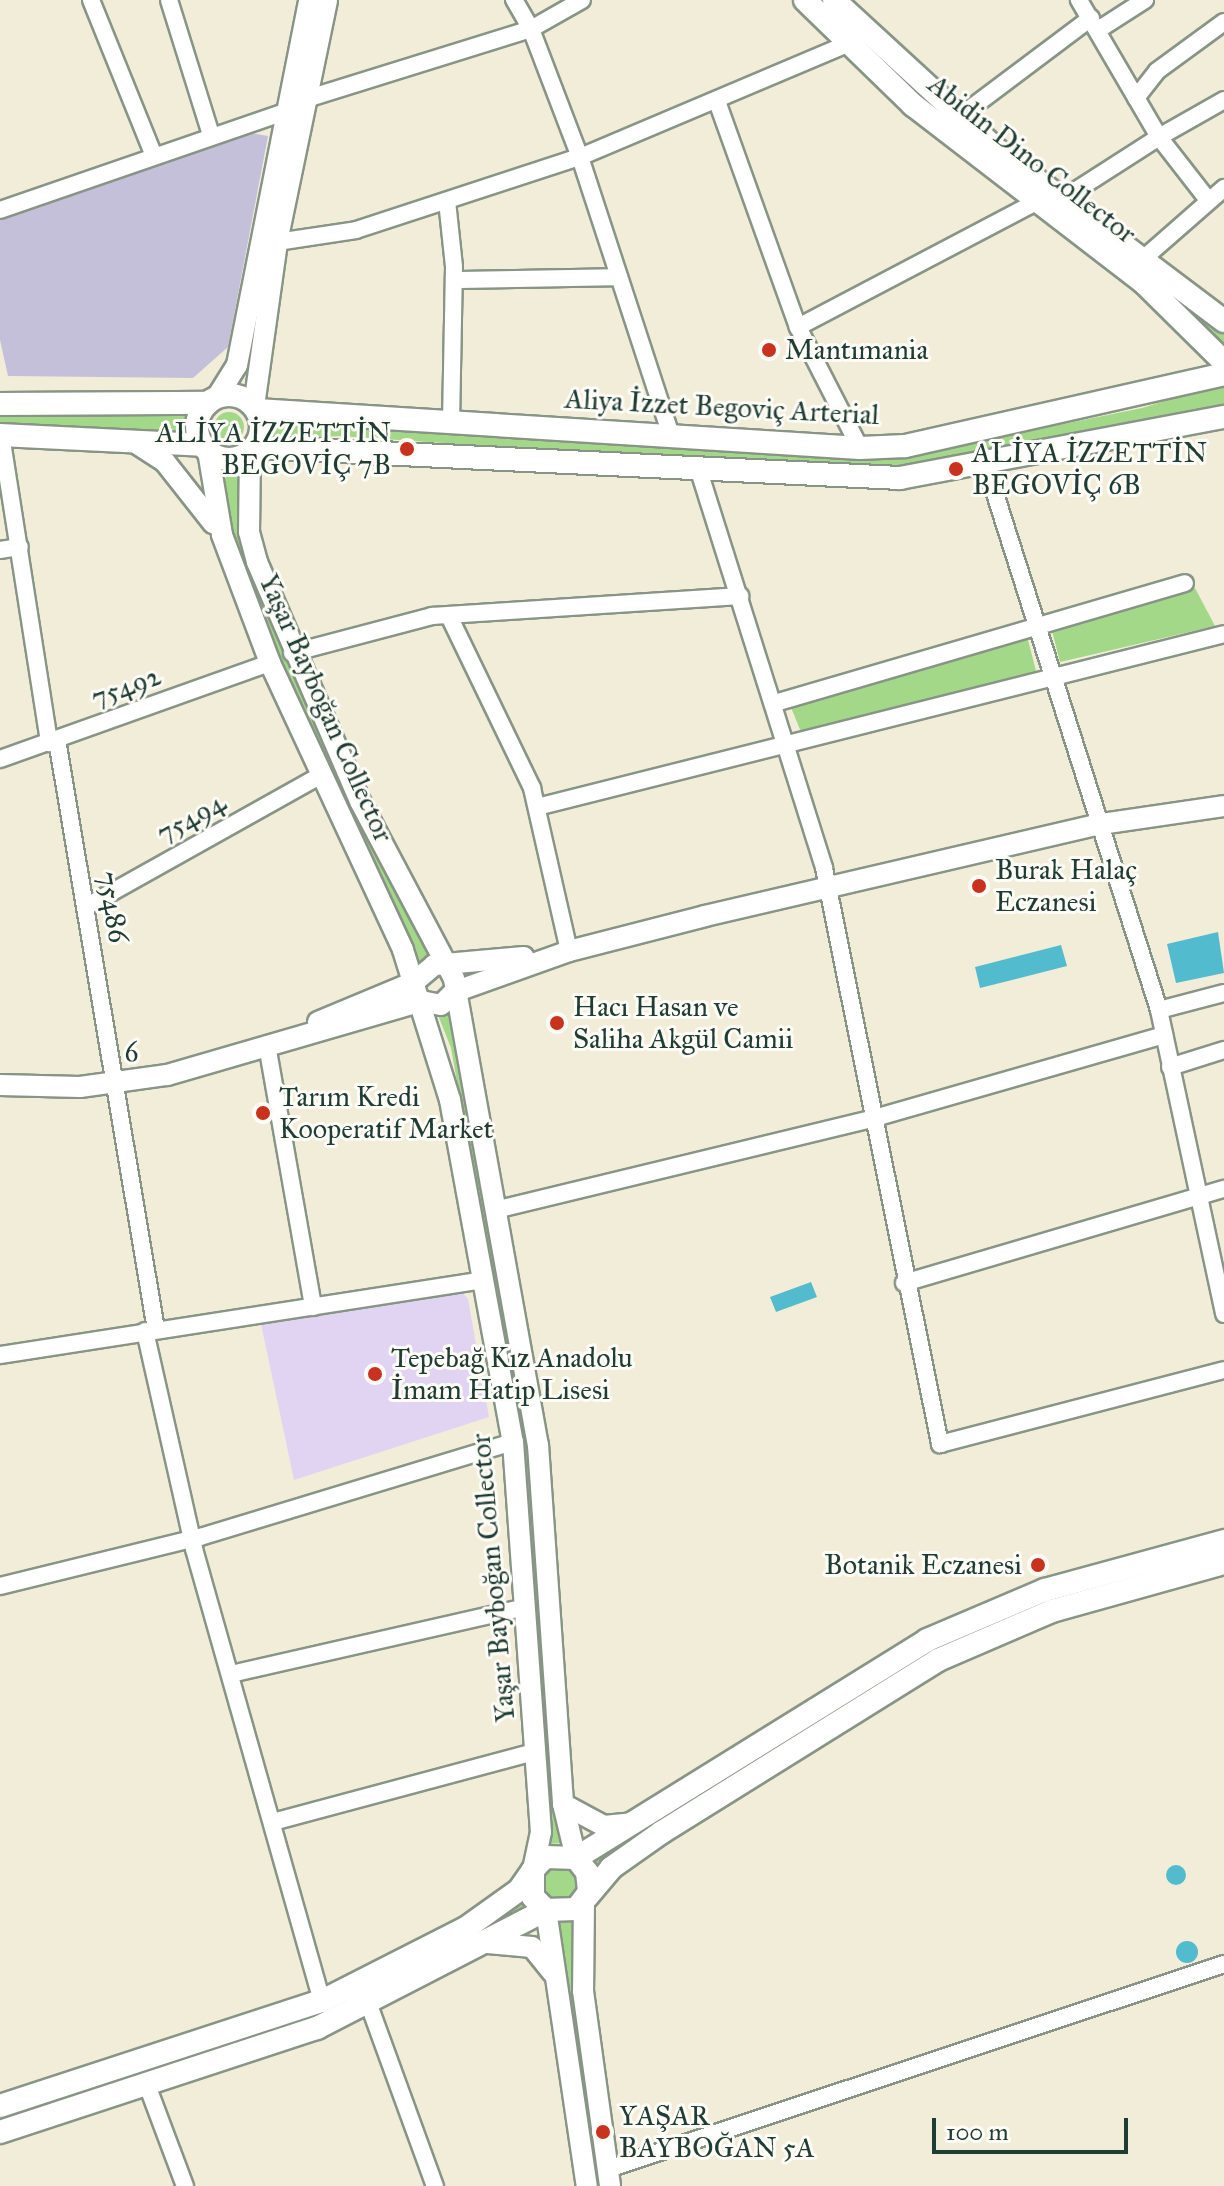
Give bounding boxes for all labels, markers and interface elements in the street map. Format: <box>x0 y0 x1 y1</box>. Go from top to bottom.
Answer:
street label: Abidin Dino Collector <box>921 67 1143 251</box>
place label: Mantımania <box>785 333 928 367</box>
marker: Mantımania <box>760 341 778 359</box>
street label: Aliya İzzet Begoviç Arterial <box>564 382 880 432</box>
place label: ALİYA İZZETTİN BEGOVİÇ 7B <box>156 416 391 482</box>
place label: ALİYA İZZETTİN BEGOVİÇ 6B <box>972 436 1207 502</box>
marker: ALİYA İZZETTİN BEGOVİÇ 7B <box>398 440 416 458</box>
marker: ALİYA İZZETTİN BEGOVİÇ 6B <box>947 460 965 478</box>
street label: Yaşar Bayboğan Collector <box>252 569 400 847</box>
street label: 75492 <box>87 659 165 715</box>
street label: 75494 <box>151 785 231 851</box>
place label: Burak Halaç Eczanesi <box>995 853 1137 919</box>
street label: 75486 <box>90 869 136 945</box>
marker: Burak Halaç Eczanesi <box>970 877 988 895</box>
place label: Hacı Hasan ve Saliha Akgül Camii <box>573 990 793 1056</box>
marker: Hacı Hasan ve Saliha Akgül Camii <box>548 1014 566 1032</box>
street label: 6 <box>121 1034 141 1070</box>
place label: Tarım Kredi Kooperatif Market <box>279 1080 494 1146</box>
marker: Tarım Kredi Kooperatif Market <box>254 1104 272 1122</box>
place label: Tepebağ Kız Anadolu İmam Hatip Lisesi <box>391 1341 633 1407</box>
marker: Tepebağ Kız Anadolu İmam Hatip Lisesi <box>366 1365 384 1383</box>
street label: Yaşar Bayboğan Collector <box>464 1432 522 1724</box>
place label: Botanik Eczanesi <box>824 1548 1022 1582</box>
marker: Botanik Eczanesi <box>1029 1556 1047 1574</box>
place label: YAŞAR BAYBOĞAN 5A <box>619 2099 815 2165</box>
scale bar <box>936 2102 1132 2152</box>
text: 100 m <box>946 2117 1009 2147</box>
marker: YAŞAR BAYBOĞAN 5A <box>594 2123 612 2141</box>

